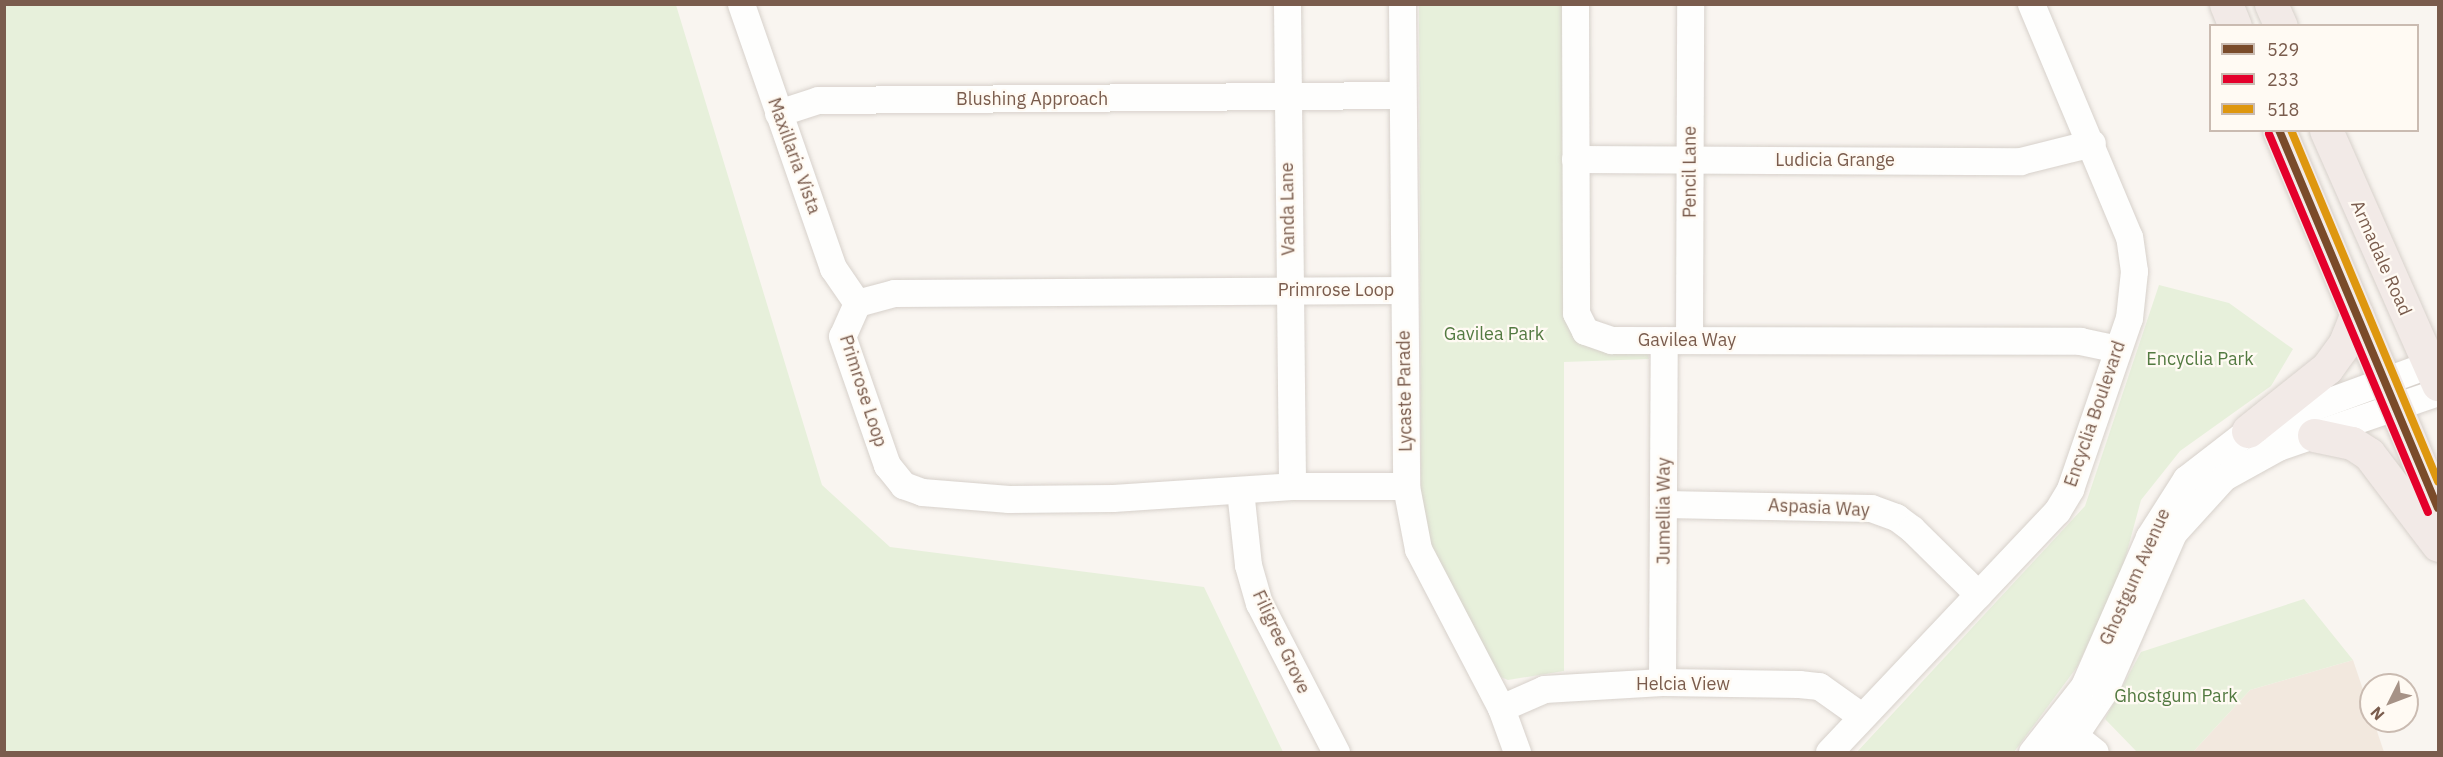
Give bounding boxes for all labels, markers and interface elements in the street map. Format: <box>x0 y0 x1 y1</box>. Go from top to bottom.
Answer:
legend <box>2209 24 2419 132</box>
text: 529 <box>2267 38 2299 61</box>
text: 233 <box>2267 68 2299 91</box>
street label: Blushing Approach <box>956 88 1108 110</box>
street label: Maxillaria Vista <box>763 95 825 217</box>
text: 518 <box>2267 98 2299 121</box>
street label: Pencil Lane <box>1679 126 1701 218</box>
street label: Ludicia Grange <box>1775 149 1895 171</box>
street label: Vanda Lane <box>1276 162 1300 256</box>
street label: Armadale Road <box>2346 197 2416 319</box>
street label: Primrose Loop <box>1278 279 1394 301</box>
park label: Gavilea Park <box>1444 323 1544 345</box>
street label: Gavilea Way <box>1638 329 1736 351</box>
street label: Lycaste Parade <box>1393 330 1417 452</box>
street label: Primrose Loop <box>835 332 891 450</box>
street label: Encyclia Boulevard <box>2060 338 2130 490</box>
park label: Encyclia Park <box>2146 348 2254 370</box>
street label: Jumellia Way <box>1653 457 1675 565</box>
street label: Aspasia Way <box>1768 495 1870 521</box>
street label: Ghostgum Avenue <box>2095 505 2175 649</box>
street label: Filigree Grove <box>1248 587 1314 697</box>
street label: Helcia View <box>1636 673 1730 695</box>
north arrow <box>2359 673 2419 733</box>
park label: Ghostgum Park <box>2114 685 2238 707</box>
text: N <box>2366 703 2388 725</box>

